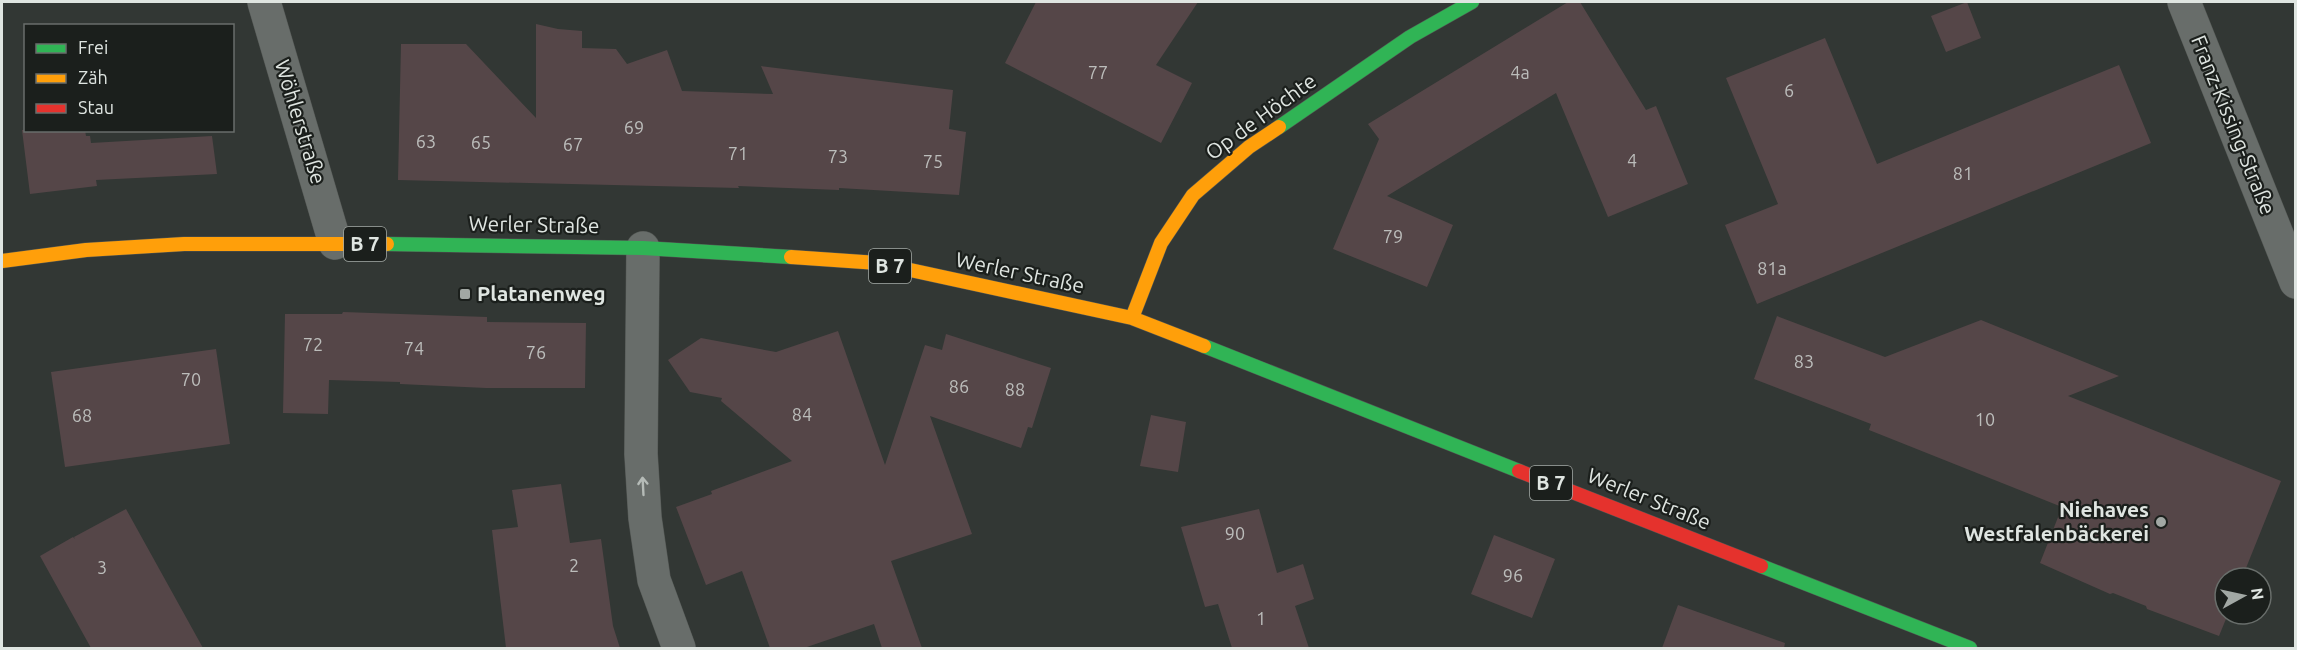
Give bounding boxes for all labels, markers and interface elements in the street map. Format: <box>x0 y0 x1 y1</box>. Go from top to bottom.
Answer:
legend <box>24 24 234 132</box>
street label: Franz-Kissing-Straße <box>2187 32 2281 218</box>
text: Frei <box>78 37 108 57</box>
street label: Wöhlerstraße <box>271 57 331 187</box>
house number: 77 <box>1088 62 1108 82</box>
house number: 4a <box>1510 62 1530 82</box>
text: Zäh <box>78 67 108 87</box>
street label: Op de Höchte <box>1201 68 1320 164</box>
house number: 6 <box>1784 80 1794 100</box>
text: Stau <box>78 97 114 117</box>
house number: 69 <box>624 117 644 137</box>
house number: 63 <box>416 131 436 151</box>
house number: 65 <box>471 132 491 152</box>
house number: 67 <box>563 134 583 154</box>
house number: 71 <box>728 143 748 163</box>
house number: 73 <box>828 146 848 166</box>
house number: 4 <box>1627 150 1637 170</box>
house number: 75 <box>923 151 943 171</box>
house number: 81 <box>1953 163 1973 183</box>
street label: Werler Straße <box>468 211 600 237</box>
house number: 79 <box>1383 226 1403 246</box>
road number: B 7 <box>344 227 386 261</box>
street label: Werler Straße <box>954 247 1087 297</box>
road number: B 7 <box>869 249 911 283</box>
house number: 81a <box>1757 258 1787 278</box>
place label: Platanenweg <box>477 281 606 305</box>
marker: Platanenweg <box>458 287 472 301</box>
house number: 72 <box>303 334 323 354</box>
house number: 74 <box>404 338 424 358</box>
house number: 76 <box>526 342 546 362</box>
house number: 83 <box>1794 351 1814 371</box>
house number: 70 <box>181 369 201 389</box>
house number: 86 <box>949 376 969 396</box>
house number: 88 <box>1005 379 1025 399</box>
house number: 84 <box>792 404 812 424</box>
house number: 68 <box>72 405 92 425</box>
house number: 10 <box>1975 409 1995 429</box>
street label: Werler Straße <box>1584 462 1714 534</box>
road number: B 7 <box>1530 466 1572 500</box>
one-way arrow <box>638 477 649 497</box>
place label: Niehaves Westfalenbäckerei <box>1964 497 2149 545</box>
marker: Niehaves Westfalenbäckerei <box>2154 515 2168 529</box>
house number: 90 <box>1225 523 1245 543</box>
house number: 2 <box>569 555 579 575</box>
house number: 3 <box>97 557 107 577</box>
house number: 96 <box>1503 565 1523 585</box>
north arrow <box>2213 566 2273 626</box>
text: N <box>2248 587 2268 601</box>
house number: 1 <box>1256 608 1266 628</box>

